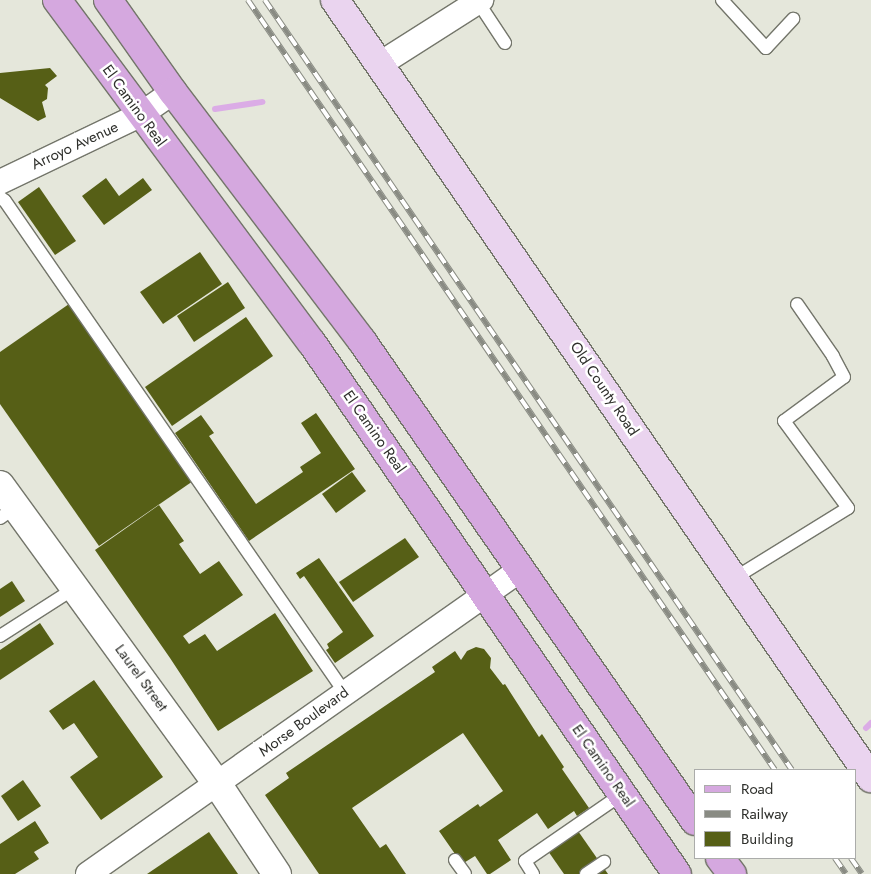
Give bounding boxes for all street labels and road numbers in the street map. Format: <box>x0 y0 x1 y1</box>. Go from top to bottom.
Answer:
street label: El Camino Real <box>98 62 170 150</box>
street label: Arroyo Avenue <box>29 118 121 174</box>
street label: Old County Road <box>566 339 642 439</box>
street label: El Camino Real <box>339 387 409 477</box>
street label: Laurel Street <box>111 641 171 715</box>
street label: Morse Boulevard <box>256 683 352 761</box>
street label: El Camino Real <box>568 721 638 811</box>

